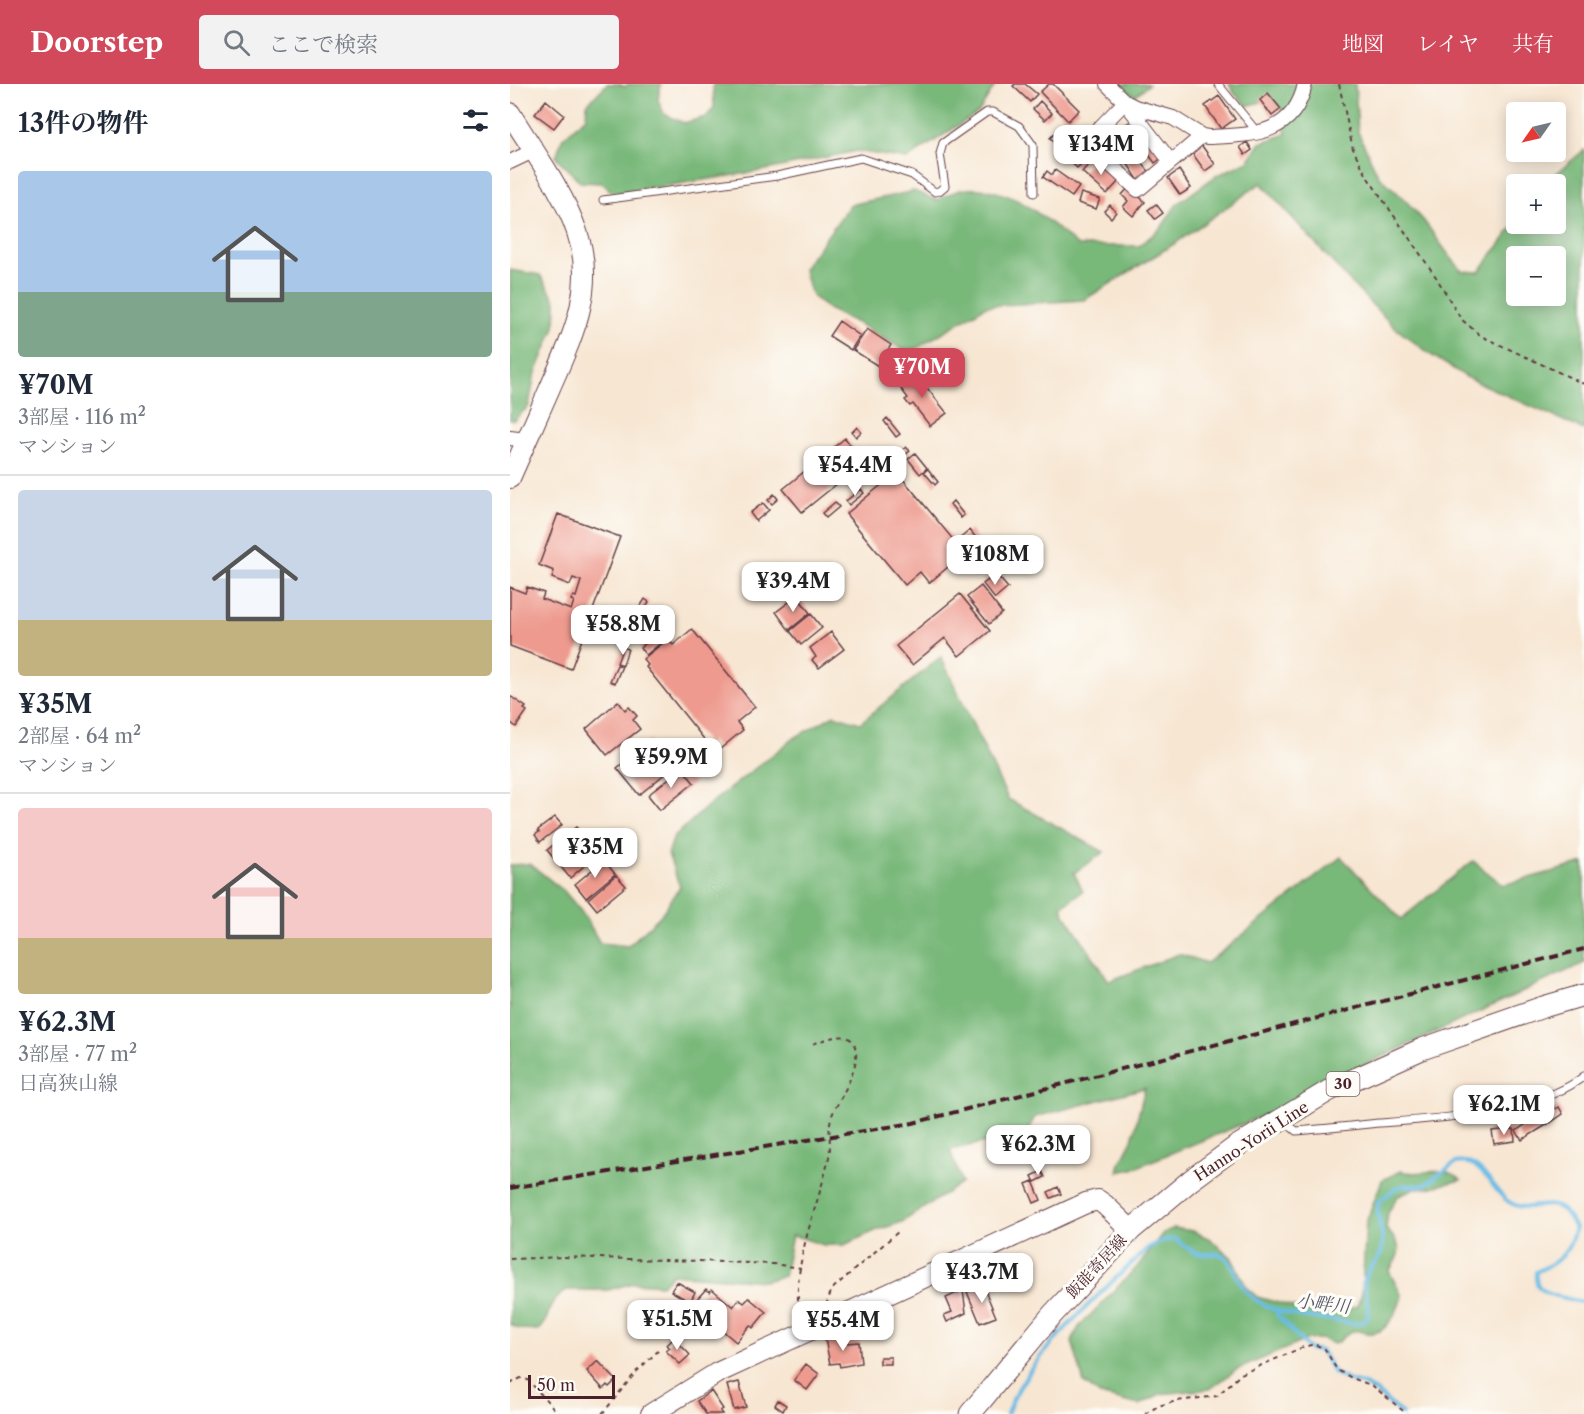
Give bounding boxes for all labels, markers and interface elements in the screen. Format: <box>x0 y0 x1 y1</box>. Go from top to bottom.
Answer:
search box <box>199 15 619 69</box>
text: Doorstep <box>30 25 163 59</box>
icon: search <box>220 26 253 59</box>
text: ここで検索 <box>268 31 378 58</box>
text: 地図 <box>1342 31 1384 56</box>
text: レイヤ <box>1417 31 1479 56</box>
text: 共有 <box>1512 31 1554 56</box>
north arrow <box>1506 102 1566 162</box>
map controls <box>1506 102 1566 306</box>
icon: filters <box>459 104 492 137</box>
text: 13件の物件 <box>18 107 148 139</box>
pin: ¥134M <box>1059 125 1143 176</box>
text: ¥134M <box>1067 132 1135 156</box>
button: + <box>1506 174 1566 234</box>
icon: home <box>201 210 309 318</box>
button: − <box>1506 246 1566 306</box>
pin: ¥70M <box>886 348 958 399</box>
text: ¥70M <box>893 355 951 379</box>
text: ¥70M <box>18 369 94 401</box>
text: 3部屋 · 116 m² <box>18 405 146 429</box>
text: マンション <box>18 434 117 458</box>
pin: ¥54.4M <box>806 446 904 497</box>
text: ¥54.4M <box>817 453 893 477</box>
icon: home <box>201 529 309 637</box>
pin: ¥108M <box>953 535 1037 586</box>
text: ¥108M <box>961 542 1029 566</box>
pin: ¥39.4M <box>744 562 842 613</box>
text: ¥39.4M <box>756 569 830 593</box>
pin: ¥58.8M <box>574 605 672 656</box>
text: ¥58.8M <box>585 612 661 636</box>
text: ¥35M <box>18 688 92 720</box>
text: 2部屋 · 64 m² <box>18 724 141 748</box>
pin: ¥59.9M <box>622 738 720 789</box>
text: ¥59.9M <box>634 745 708 769</box>
text: マンション <box>18 753 117 777</box>
pin: ¥35M <box>559 828 631 879</box>
text: ¥35M <box>566 835 624 859</box>
icon: home <box>201 847 309 955</box>
text: ¥62.3M <box>18 1006 116 1038</box>
text: 3部屋 · 77 m² <box>18 1042 137 1066</box>
text: 日高狭山線 <box>18 1071 118 1095</box>
road number: 30 <box>1326 1072 1360 1096</box>
pin: ¥62.1M <box>1455 1085 1553 1136</box>
text: ¥62.1M <box>1467 1092 1541 1116</box>
street label: Hanno-Yorii Line <box>1190 1097 1312 1185</box>
pin: ¥62.3M <box>989 1125 1087 1176</box>
text: ¥62.3M <box>1000 1132 1076 1156</box>
street label: 飯能寄居線 <box>1061 1230 1131 1302</box>
pin: ¥43.7M <box>933 1253 1031 1304</box>
text: ¥43.7M <box>945 1260 1019 1284</box>
water label: 小畔川 <box>1295 1290 1353 1318</box>
pin: ¥51.5M <box>628 1300 726 1351</box>
pin: ¥55.4M <box>794 1301 892 1352</box>
text: ¥51.5M <box>641 1307 713 1331</box>
text: ¥55.4M <box>806 1308 880 1332</box>
scale bar <box>528 1372 615 1400</box>
text: 50 m <box>537 1375 575 1395</box>

